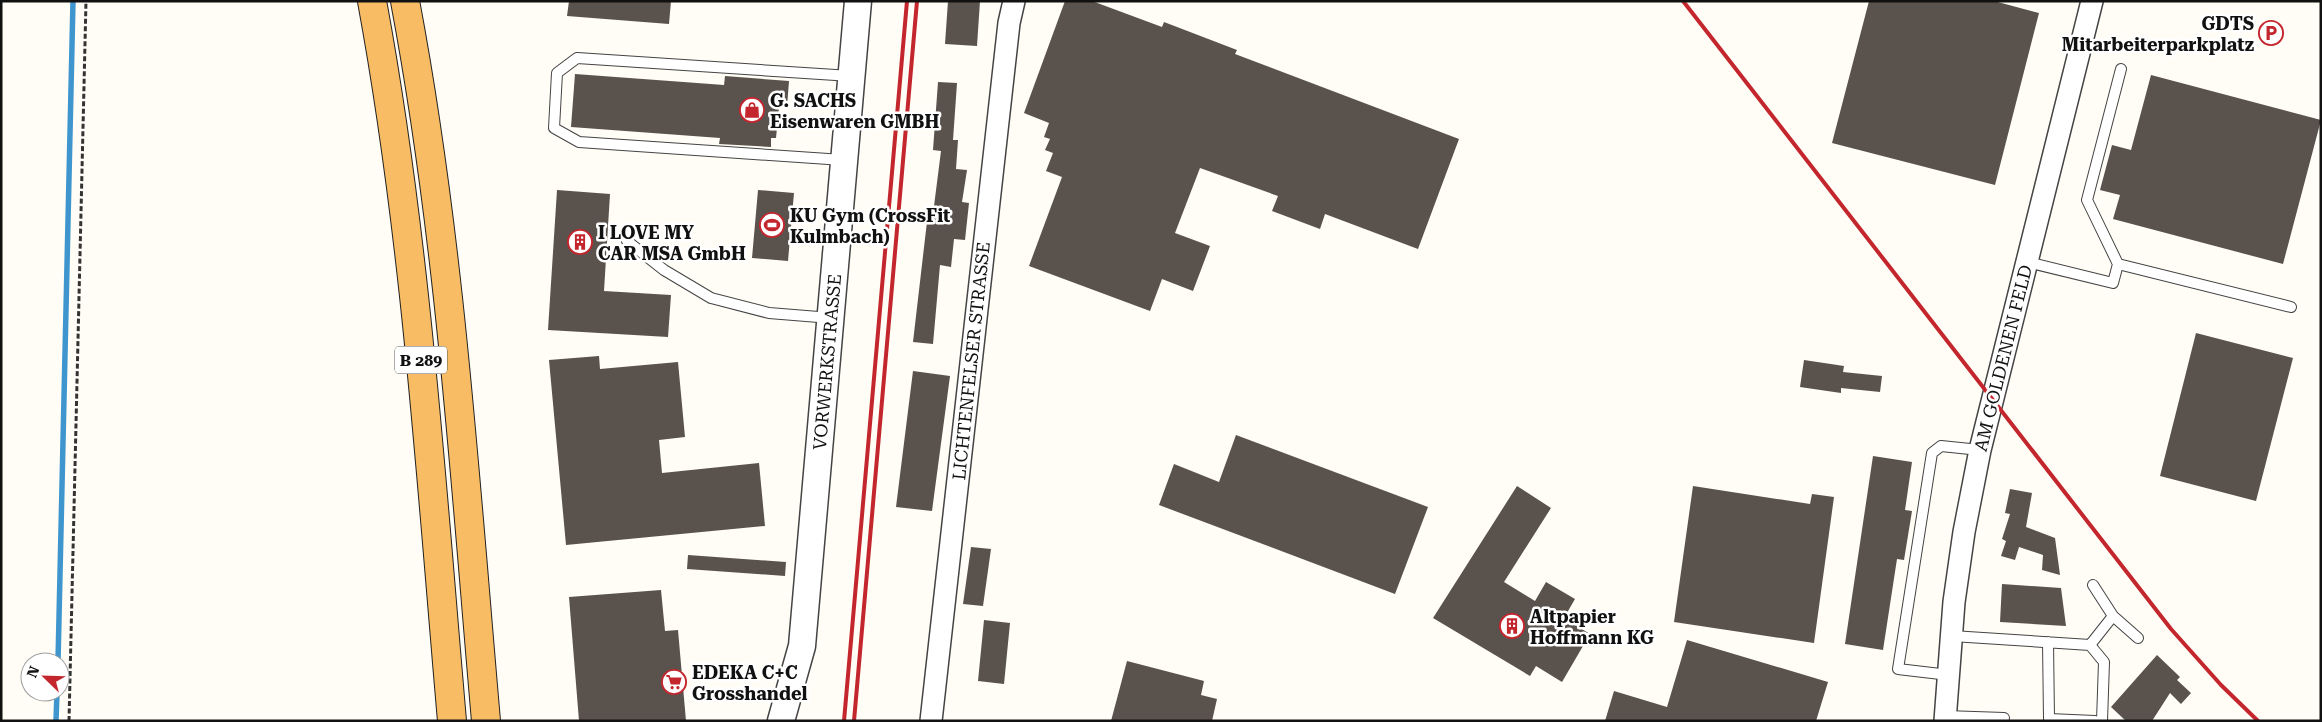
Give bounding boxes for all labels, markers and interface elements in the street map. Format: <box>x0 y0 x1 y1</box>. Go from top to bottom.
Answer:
place label: GDTS Mitarbeiterparkplatz <box>2062 13 2254 55</box>
parking icon: GDTS Mitarbeiterparkplatz <box>2258 20 2284 46</box>
place label: G. SACHS Eisenwaren GMBH <box>770 90 939 132</box>
shop icon: G. SACHS Eisenwaren GMBH <box>739 97 765 123</box>
place label: KU Gym (CrossFit Kulmbach) <box>790 205 950 247</box>
sports icon: KU Gym (CrossFit Kulmbach) <box>759 212 785 238</box>
place label: I LOVE MY CAR MSA GmbH <box>598 222 746 264</box>
building icon: I LOVE MY CAR MSA GmbH <box>567 229 593 255</box>
street label: LICHTENFELSER STRASSE <box>948 241 994 481</box>
street label: AM GOLDENEN FELD <box>1970 262 2036 453</box>
street label: VORWERKSTRASSE <box>809 273 845 451</box>
road number: B 289 <box>395 346 447 374</box>
place label: Altpapier Hoffmann KG <box>1530 606 1654 648</box>
building icon: Altpapier Hoffmann KG <box>1499 613 1525 639</box>
north arrow <box>20 652 70 702</box>
place label: EDEKA C+C Grosshandel <box>692 662 807 704</box>
text: N <box>24 664 43 680</box>
supermarket icon: EDEKA C+C Grosshandel <box>661 669 687 695</box>

